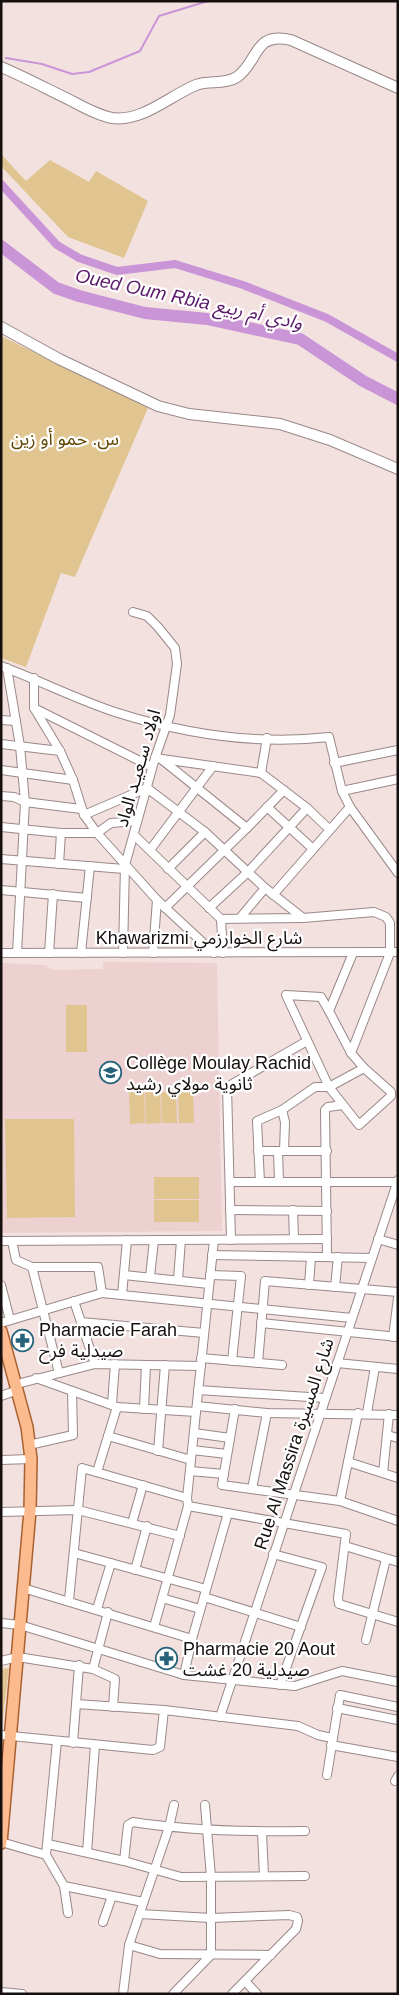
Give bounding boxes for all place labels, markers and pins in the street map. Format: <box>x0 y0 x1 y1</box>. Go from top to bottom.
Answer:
place label: Collège Moulay Rachid ثانوية مولاي رشيد <box>126 1053 311 1097</box>
school or university icon: Collège Moulay Rachid ثانوية مولاي رشيد <box>98 1061 122 1085</box>
place label: Pharmacie Farah صيدلية فرح <box>39 1320 177 1364</box>
pharmacy icon: Pharmacie Farah صيدلية فرح <box>11 1328 35 1352</box>
place label: Pharmacie 20 Aout صيدلية 20 غشت <box>183 1639 335 1680</box>
pharmacy icon: Pharmacie 20 Aout صيدلية 20 غشت <box>155 1647 179 1671</box>

